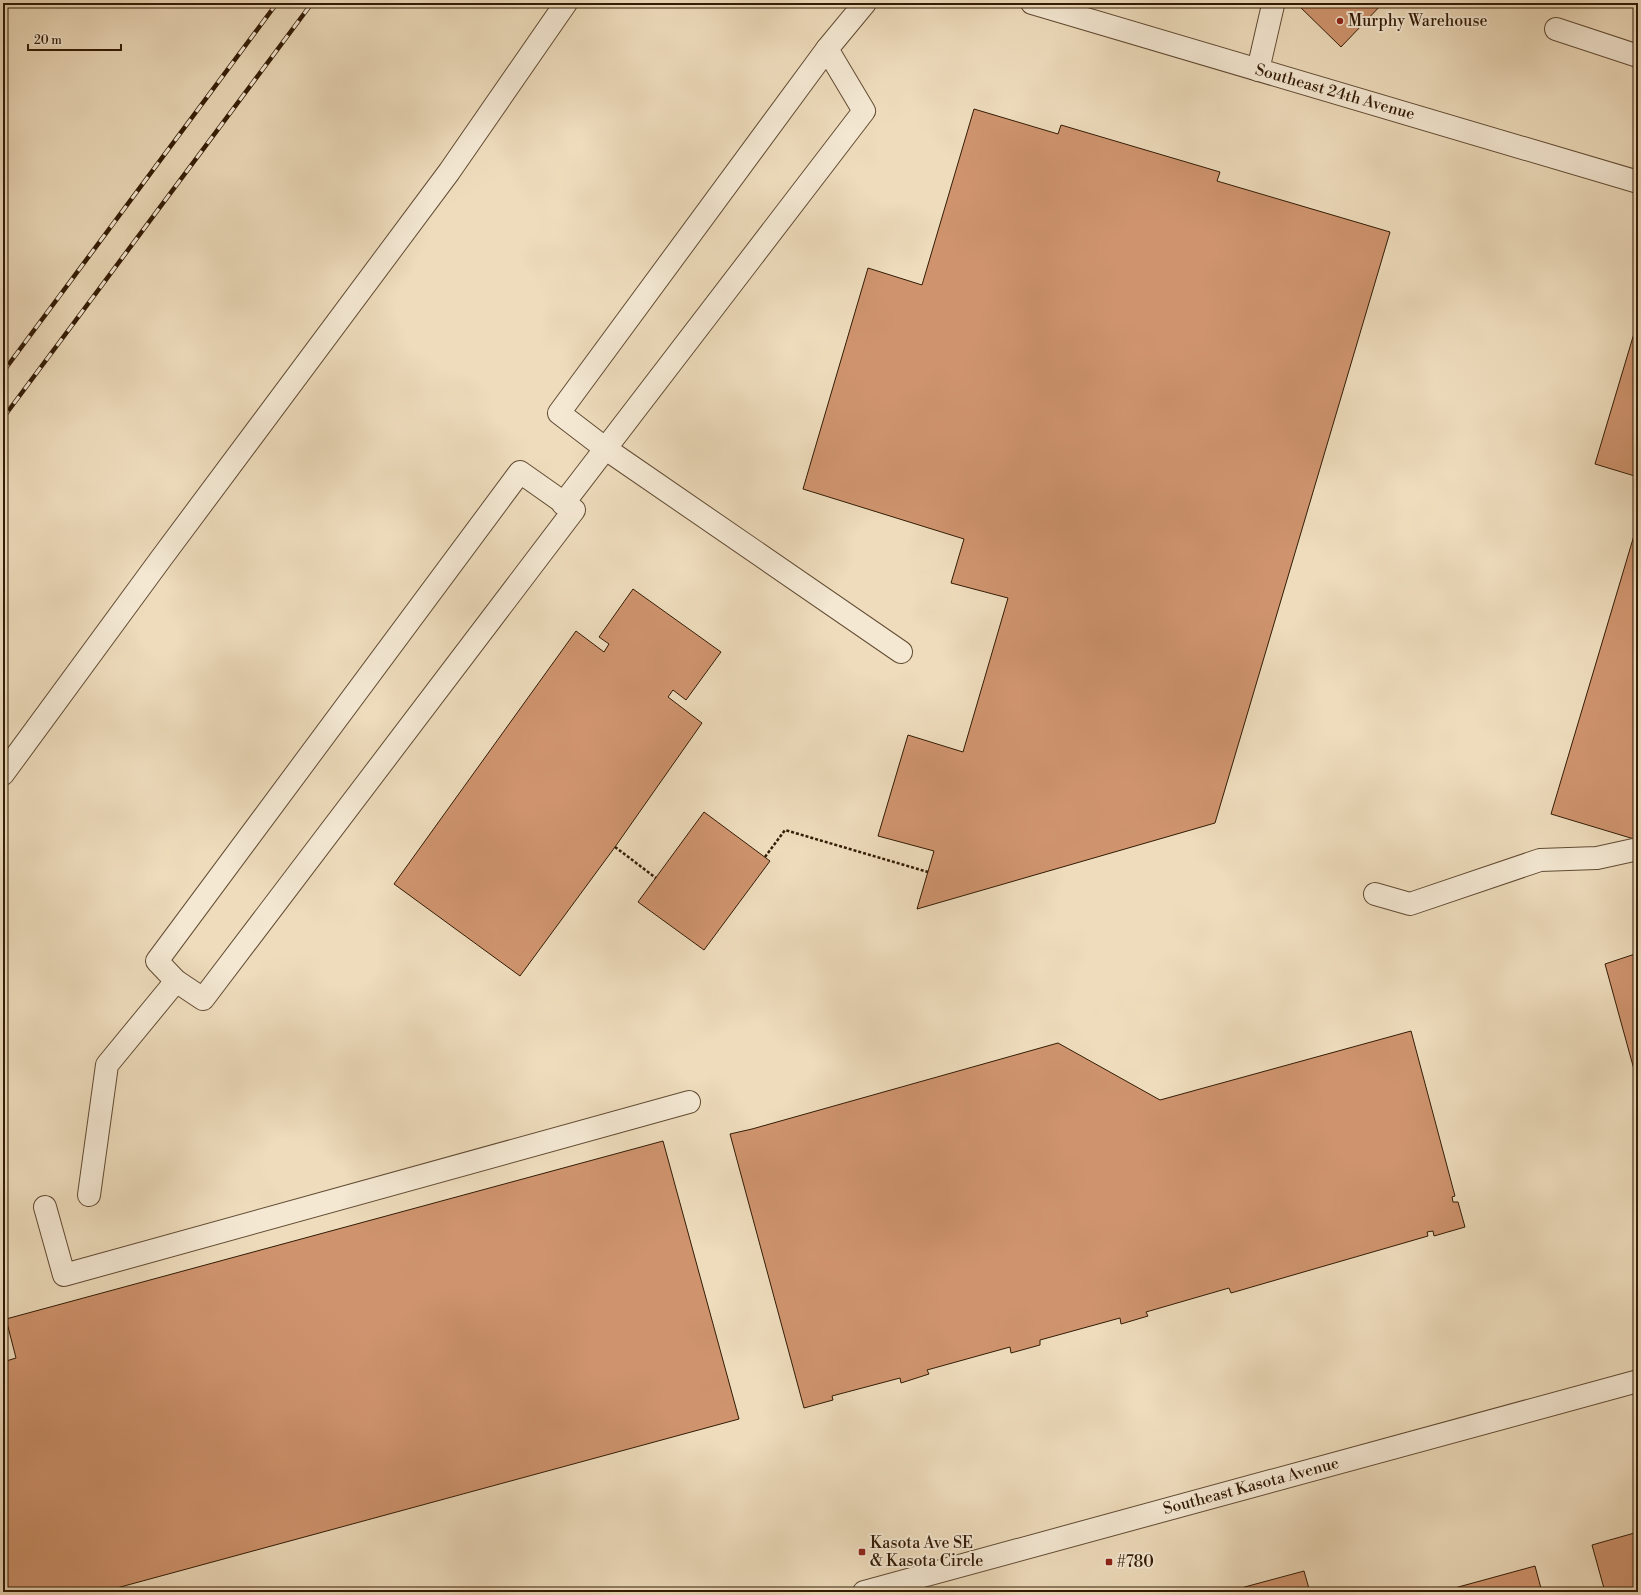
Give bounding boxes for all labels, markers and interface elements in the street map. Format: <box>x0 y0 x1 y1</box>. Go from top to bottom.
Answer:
place label: Murphy Warehouse <box>1348 11 1488 31</box>
marker: Murphy Warehouse <box>1335 16 1345 26</box>
scale bar <box>28 26 121 52</box>
text: 20 m <box>34 33 62 48</box>
street label: Southeast 24th Avenue <box>1253 60 1417 124</box>
street label: Southeast Kasota Avenue <box>1161 1453 1341 1519</box>
place label: Kasota Ave SE & Kasota Circle <box>870 1533 983 1571</box>
marker: Kasota Ave SE & Kasota Circle <box>857 1547 867 1557</box>
place label: #780 <box>1117 1552 1154 1572</box>
marker: #780 <box>1104 1557 1114 1567</box>

